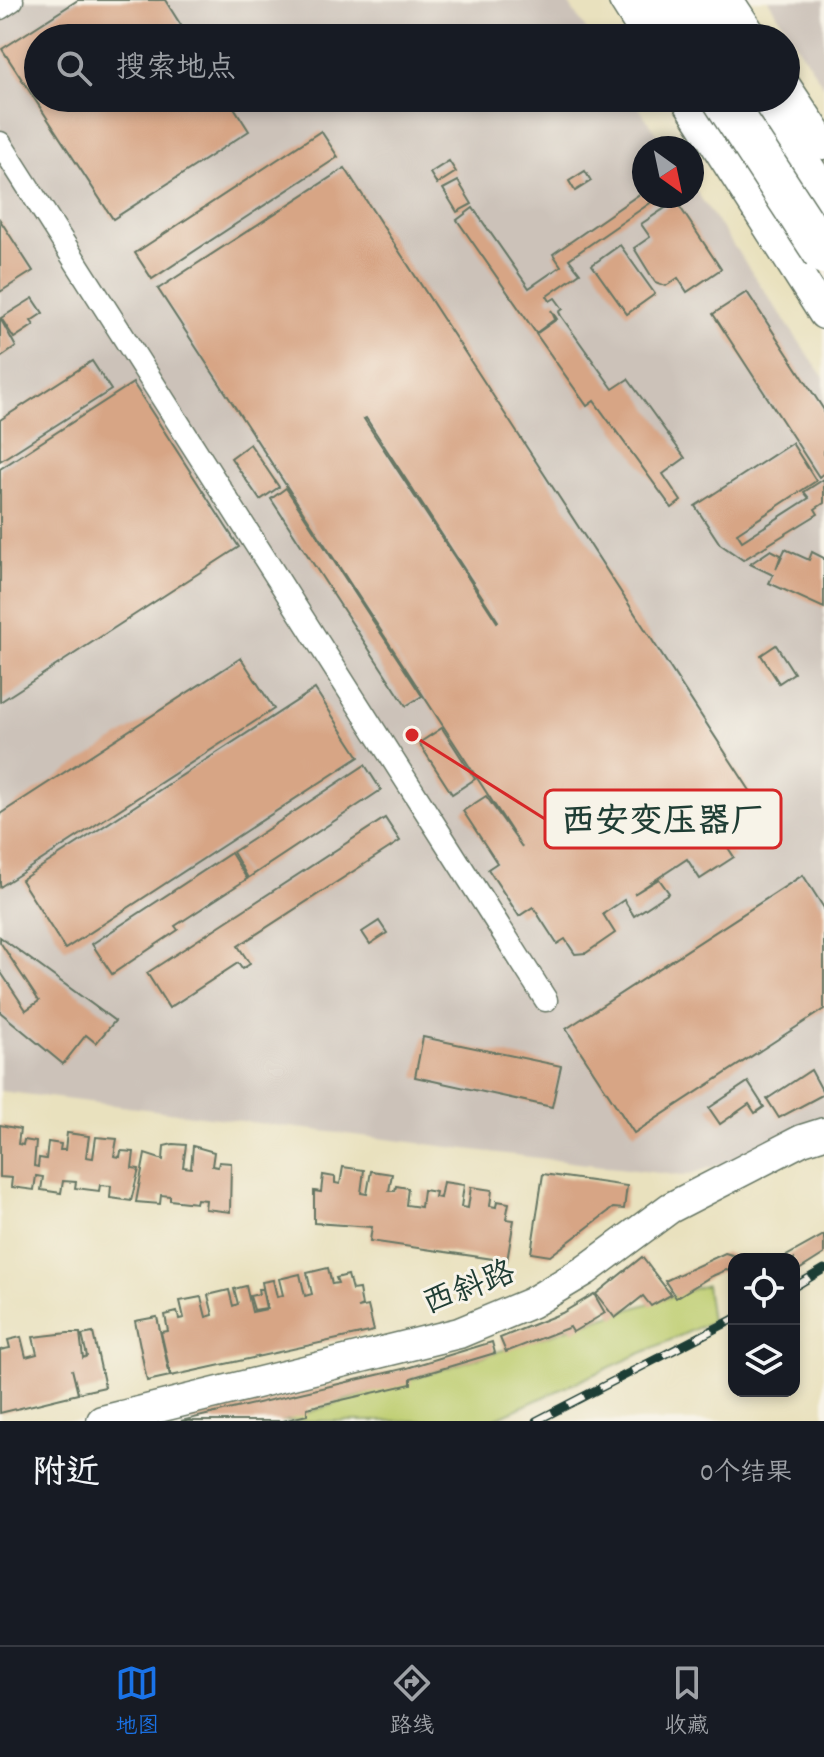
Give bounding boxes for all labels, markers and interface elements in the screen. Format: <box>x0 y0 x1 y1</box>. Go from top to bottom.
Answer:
search box <box>24 24 800 112</box>
icon: search <box>52 46 96 90</box>
text: 搜索地点 <box>116 49 236 92</box>
north arrow <box>632 136 704 208</box>
callout: 西安变压器厂 <box>545 790 781 848</box>
text: 西安变压器厂 <box>561 800 765 849</box>
street label: 西斜路 <box>417 1252 523 1329</box>
map controls <box>728 1253 800 1397</box>
button: locate <box>728 1253 800 1325</box>
button: layers <box>728 1325 800 1397</box>
text: 附近 <box>32 1451 100 1500</box>
text: 0个结果 <box>700 1456 792 1493</box>
tab: 地图 <box>115 1661 159 1743</box>
tab: 路线 <box>390 1661 434 1743</box>
tab: 收藏 <box>665 1661 709 1743</box>

